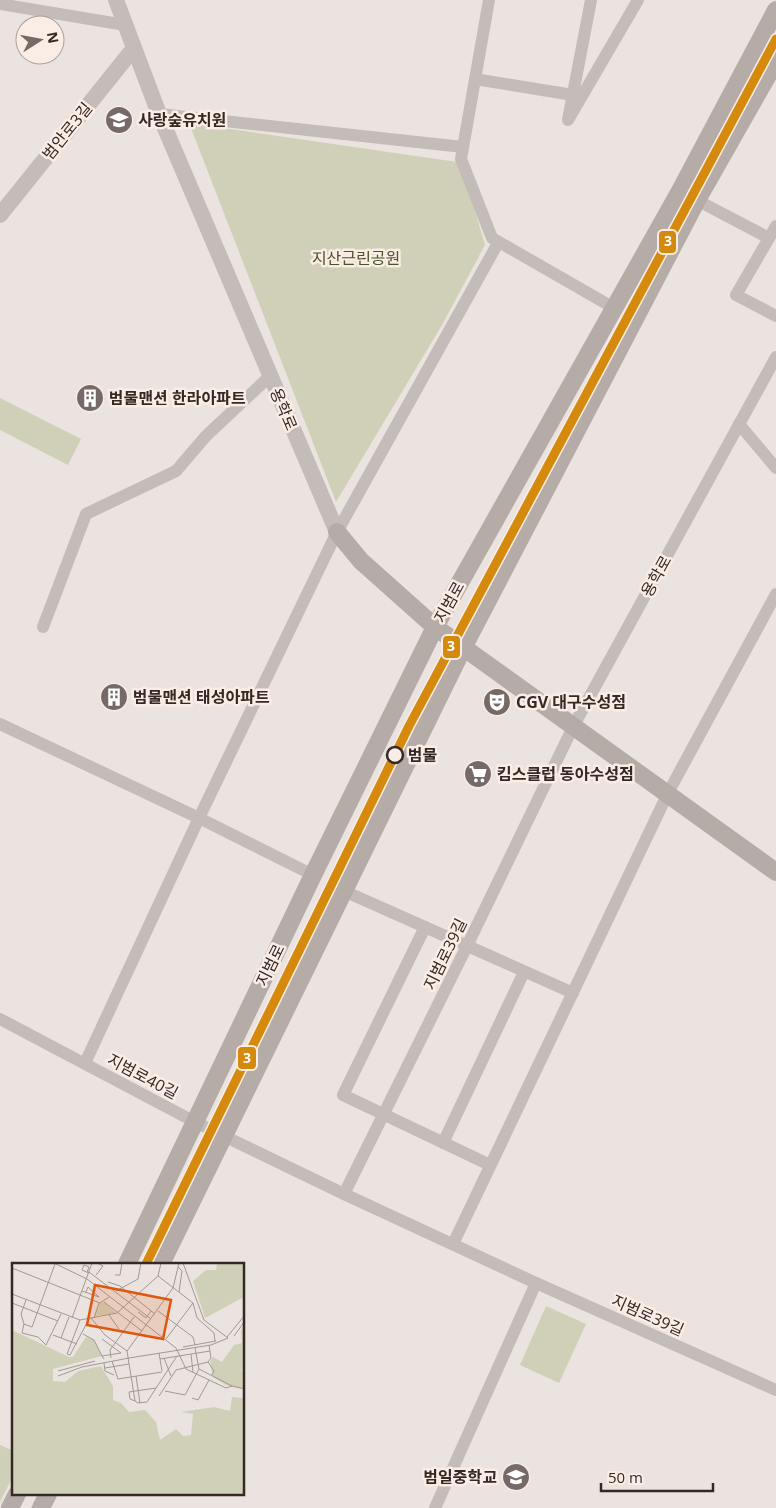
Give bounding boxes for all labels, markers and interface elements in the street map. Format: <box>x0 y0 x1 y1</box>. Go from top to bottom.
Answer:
north arrow <box>15 15 65 65</box>
text: N <box>43 30 64 45</box>
street label: 범안로3길 <box>37 98 97 164</box>
school or university icon: 사랑숲유치원 <box>104 105 134 135</box>
place label: 사랑숲유치원 <box>138 109 226 131</box>
line badge: 3 <box>658 230 677 254</box>
text: 3 <box>664 231 672 250</box>
park label: 지산근린공원 <box>312 247 400 269</box>
building icon: 범물맨션 한라아파트 <box>75 383 105 413</box>
street label: 용학로 <box>265 384 303 434</box>
place label: 범물맨션 한라아파트 <box>109 387 246 409</box>
street label: 용학로 <box>636 551 676 601</box>
street label: 지범로 <box>429 577 469 627</box>
line badge: 3 <box>442 635 461 659</box>
text: 3 <box>447 636 455 655</box>
building icon: 범물맨션 태성아파트 <box>99 682 129 712</box>
place label: 범물맨션 태성아파트 <box>133 686 270 708</box>
theatre icon: CGV 대구수성점 <box>482 687 512 717</box>
place label: CGV 대구수성점 <box>516 691 626 713</box>
place label: 범물 <box>408 744 437 766</box>
marker: 범물 <box>386 746 404 764</box>
supermarket icon: 킴스클럽 동아수성점 <box>463 759 493 789</box>
place label: 킴스클럽 동아수성점 <box>497 763 634 785</box>
street label: 지범로39길 <box>418 914 472 994</box>
street label: 지범로 <box>250 940 290 990</box>
line badge: 3 <box>237 1046 257 1070</box>
street label: 지범로40길 <box>104 1048 182 1104</box>
text: 3 <box>243 1048 251 1067</box>
inset map <box>12 1263 245 1496</box>
street label: 지범로39길 <box>608 1289 688 1341</box>
scale bar <box>601 1460 714 1492</box>
school or university icon: 범일중학교 <box>501 1462 531 1492</box>
place label: 범일중학교 <box>423 1466 497 1488</box>
text: 50 m <box>608 1467 643 1487</box>

